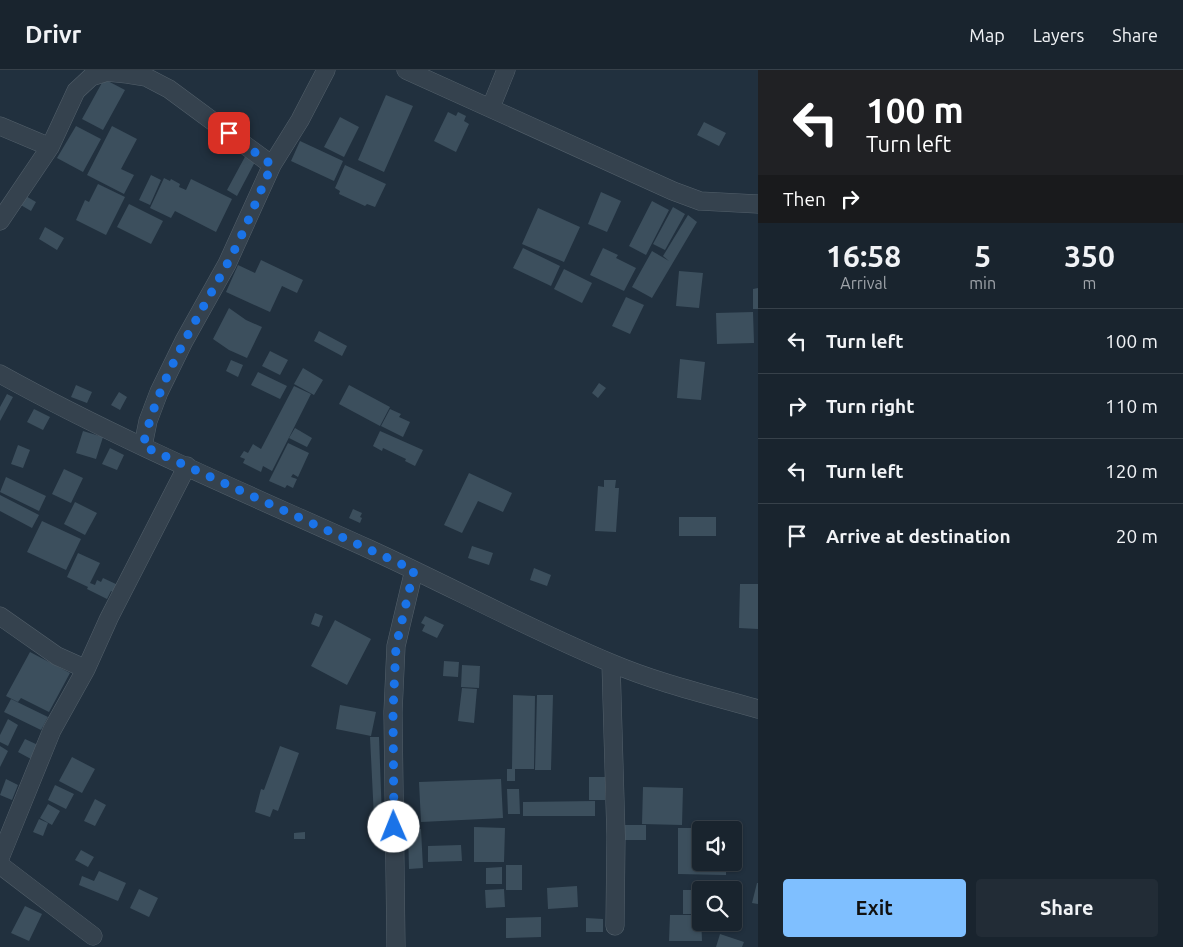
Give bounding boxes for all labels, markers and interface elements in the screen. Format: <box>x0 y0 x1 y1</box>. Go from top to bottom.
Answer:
text: Drivr <box>25 21 81 48</box>
text: Map <box>969 25 1005 45</box>
text: Layers <box>1033 25 1084 45</box>
text: Share <box>1112 25 1158 45</box>
icon: left <box>783 90 848 155</box>
text: 100 m <box>866 90 964 130</box>
pin <box>208 112 250 154</box>
icon: arrive <box>215 119 243 147</box>
text: Turn left <box>866 131 951 156</box>
icon: right <box>836 185 864 213</box>
text: Then <box>783 188 826 210</box>
text: 16:58 <box>826 239 901 273</box>
text: 5 <box>974 239 991 273</box>
text: 350 <box>1064 239 1115 273</box>
text: Arrival <box>840 274 887 292</box>
text: min <box>969 274 996 292</box>
text: m <box>1083 274 1096 292</box>
icon: left <box>783 327 811 355</box>
text: Turn left <box>826 330 904 352</box>
text: 100 m <box>1105 330 1158 352</box>
icon: right <box>783 392 811 420</box>
text: Turn right <box>826 395 914 417</box>
text: 110 m <box>1105 395 1158 417</box>
icon: left <box>783 457 811 485</box>
text: Turn left <box>826 460 904 482</box>
text: 120 m <box>1105 460 1158 482</box>
icon: arrive <box>783 522 811 550</box>
text: Arrive at destination <box>826 525 1011 547</box>
text: 20 m <box>1116 525 1158 547</box>
position arrow <box>367 800 419 852</box>
map controls <box>692 821 742 931</box>
button: sound <box>692 821 742 871</box>
button: Exit <box>783 879 966 937</box>
button: Share <box>976 879 1158 937</box>
button: search <box>692 881 742 931</box>

